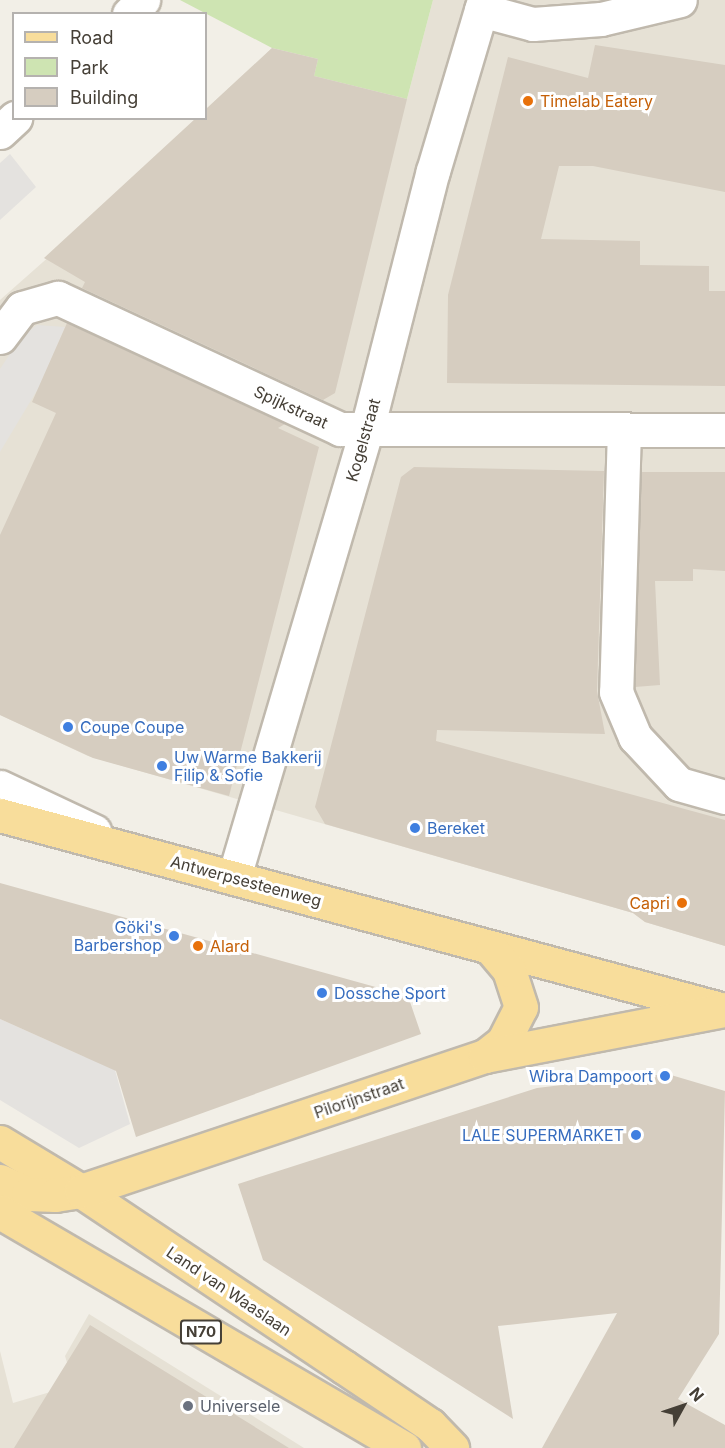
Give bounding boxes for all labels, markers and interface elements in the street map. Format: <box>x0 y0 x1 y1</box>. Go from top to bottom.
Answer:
legend <box>12 12 207 120</box>
text: Road <box>70 27 113 48</box>
text: Park <box>70 57 109 78</box>
text: Building <box>70 87 138 108</box>
place label: Timelab Eatery <box>540 91 653 111</box>
marker: Timelab Eatery <box>521 94 535 108</box>
street label: Spijkstraat <box>251 382 331 432</box>
street label: Kogelstraat <box>342 396 384 484</box>
place label: Coupe Coupe <box>80 717 184 737</box>
marker: Coupe Coupe <box>61 720 75 734</box>
place label: Uw Warme Bakkerij Filip & Sofie <box>174 747 322 785</box>
marker: Uw Warme Bakkerij Filip & Sofie <box>155 759 169 773</box>
place label: Bereket <box>427 818 485 838</box>
marker: Bereket <box>408 821 422 835</box>
street label: Antwerpsesteenweg <box>168 852 324 910</box>
place label: Capri <box>629 893 670 913</box>
marker: Capri <box>675 896 689 910</box>
place label: Göki's Barbershop <box>74 917 162 955</box>
marker: Göki's Barbershop <box>167 929 181 943</box>
place label: Alard <box>210 936 249 956</box>
marker: Alard <box>191 939 205 953</box>
place label: Dossche Sport <box>334 983 446 1003</box>
marker: Dossche Sport <box>315 986 329 1000</box>
place label: Wibra Dampoort <box>529 1066 653 1086</box>
marker: Wibra Dampoort <box>658 1069 672 1083</box>
street label: Pilorijnstraat <box>311 1074 407 1122</box>
place label: LALE SUPERMARKET <box>462 1125 624 1145</box>
marker: LALE SUPERMARKET <box>629 1128 643 1142</box>
street label: Land van Waaslaan <box>163 1242 295 1340</box>
road number: N70 <box>178 1320 224 1344</box>
north arrow <box>653 1376 713 1436</box>
text: N <box>685 1383 708 1406</box>
place label: Universele <box>200 1396 280 1416</box>
marker: Universele <box>181 1399 195 1413</box>

